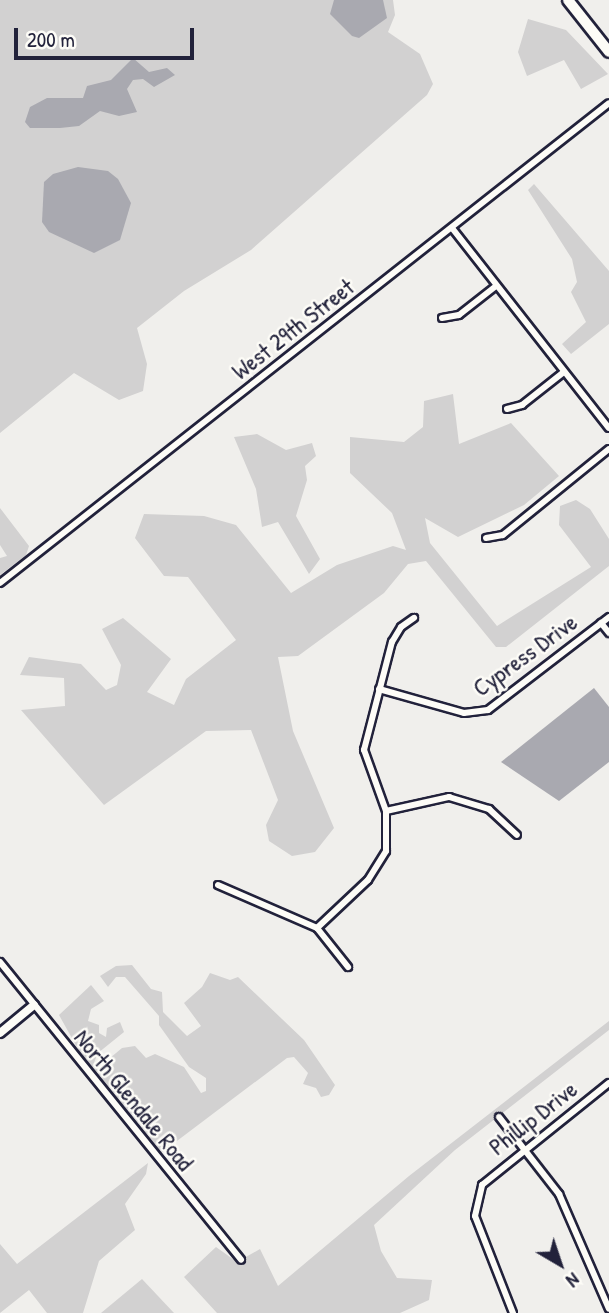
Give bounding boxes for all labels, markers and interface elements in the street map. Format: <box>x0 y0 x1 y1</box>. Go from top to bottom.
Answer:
scale bar <box>18 14 198 58</box>
text: 200 m <box>27 25 75 54</box>
street label: West 29th Street <box>226 272 360 386</box>
street label: Cypress Drive <box>467 608 583 702</box>
street label: North Glendale Road <box>68 1024 200 1176</box>
street label: Phillip Drive <box>483 1075 583 1161</box>
north arrow <box>525 1229 595 1299</box>
text: N <box>561 1267 585 1294</box>

